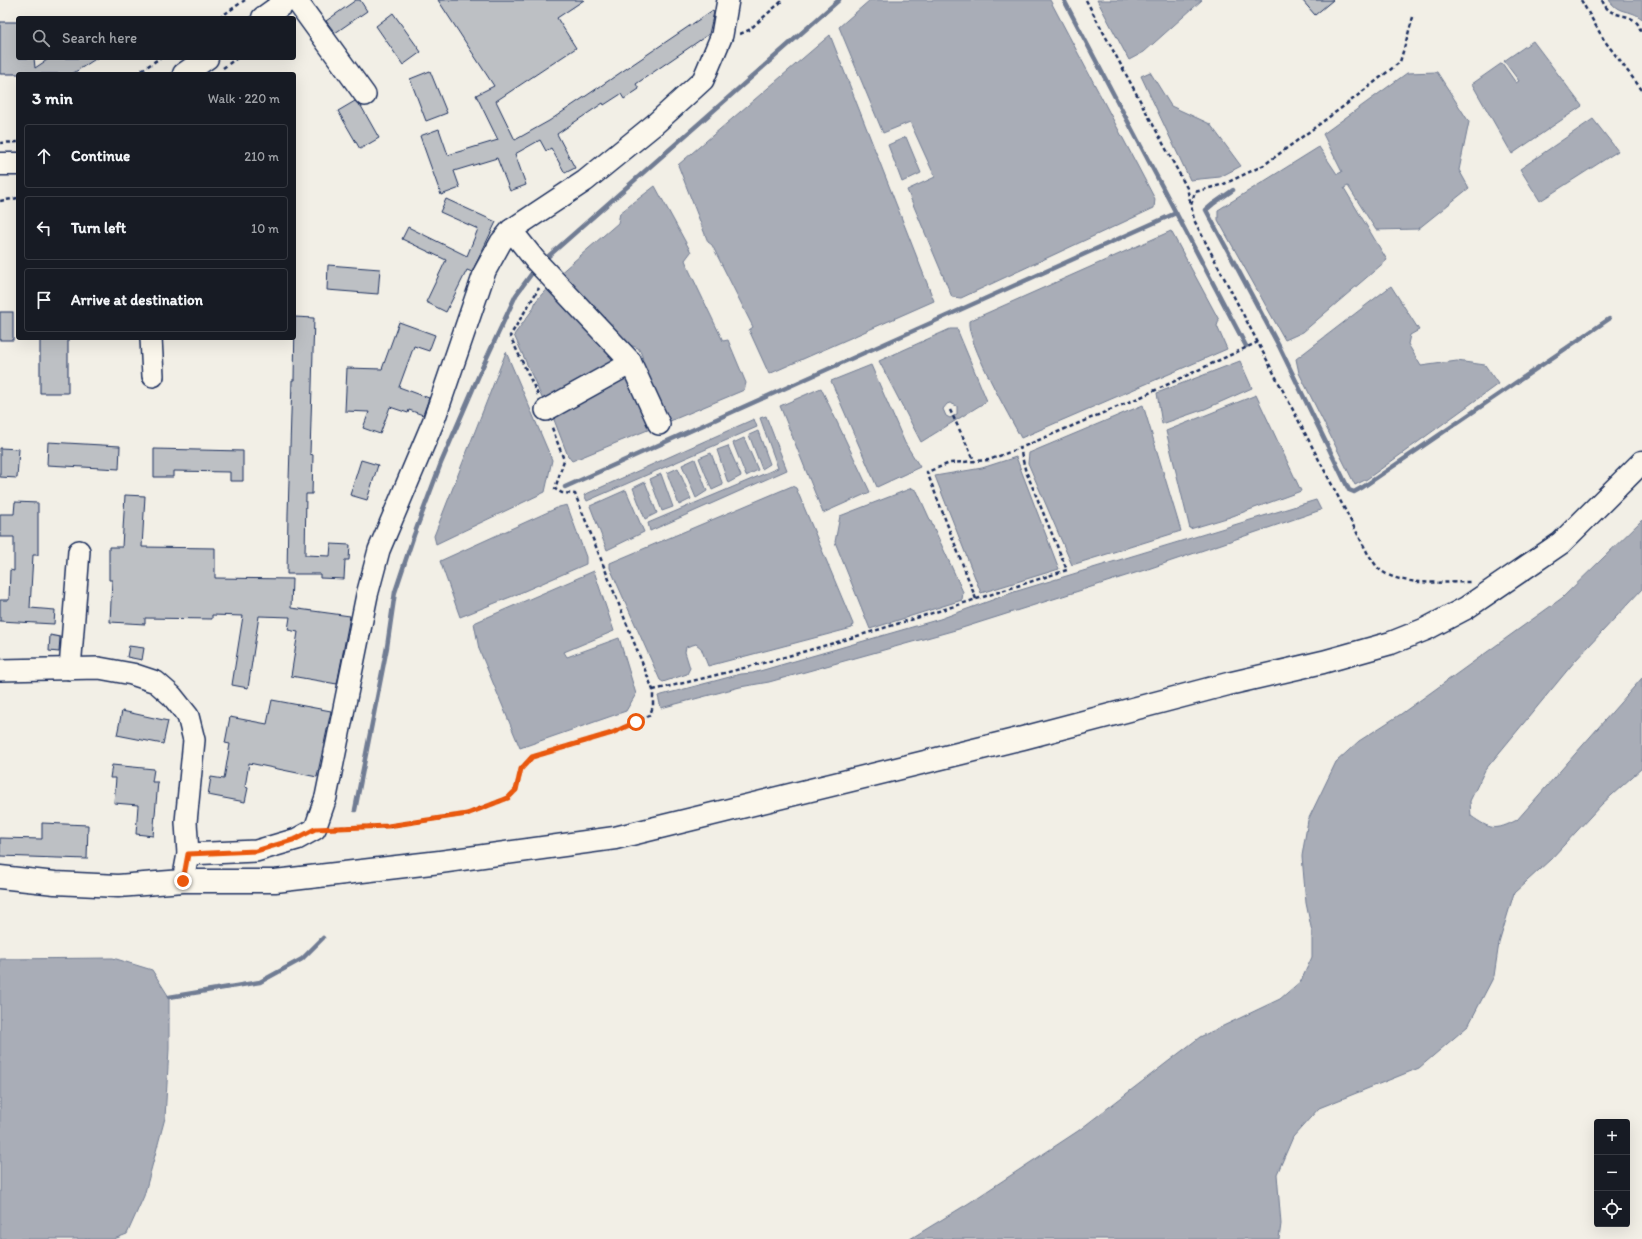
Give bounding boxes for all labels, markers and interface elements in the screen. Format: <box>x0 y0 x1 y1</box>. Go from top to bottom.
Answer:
search box <box>16 16 296 60</box>
icon: search <box>30 27 52 49</box>
text: Search here <box>62 29 137 47</box>
text: 3 min <box>32 88 73 108</box>
text: Walk · 220 m <box>208 91 280 106</box>
icon: ahead <box>33 145 55 167</box>
text: Continue <box>71 147 130 165</box>
text: 210 m <box>244 149 279 164</box>
icon: left <box>33 217 55 239</box>
text: Turn left <box>71 219 126 237</box>
text: 10 m <box>251 221 279 236</box>
icon: arrive <box>33 289 55 311</box>
text: Arrive at destination <box>71 291 203 309</box>
route start <box>627 713 645 731</box>
route end <box>174 872 192 890</box>
map controls <box>1594 1119 1630 1227</box>
button: + <box>1594 1119 1630 1155</box>
button: − <box>1594 1155 1630 1191</box>
button: locate <box>1594 1191 1630 1227</box>

